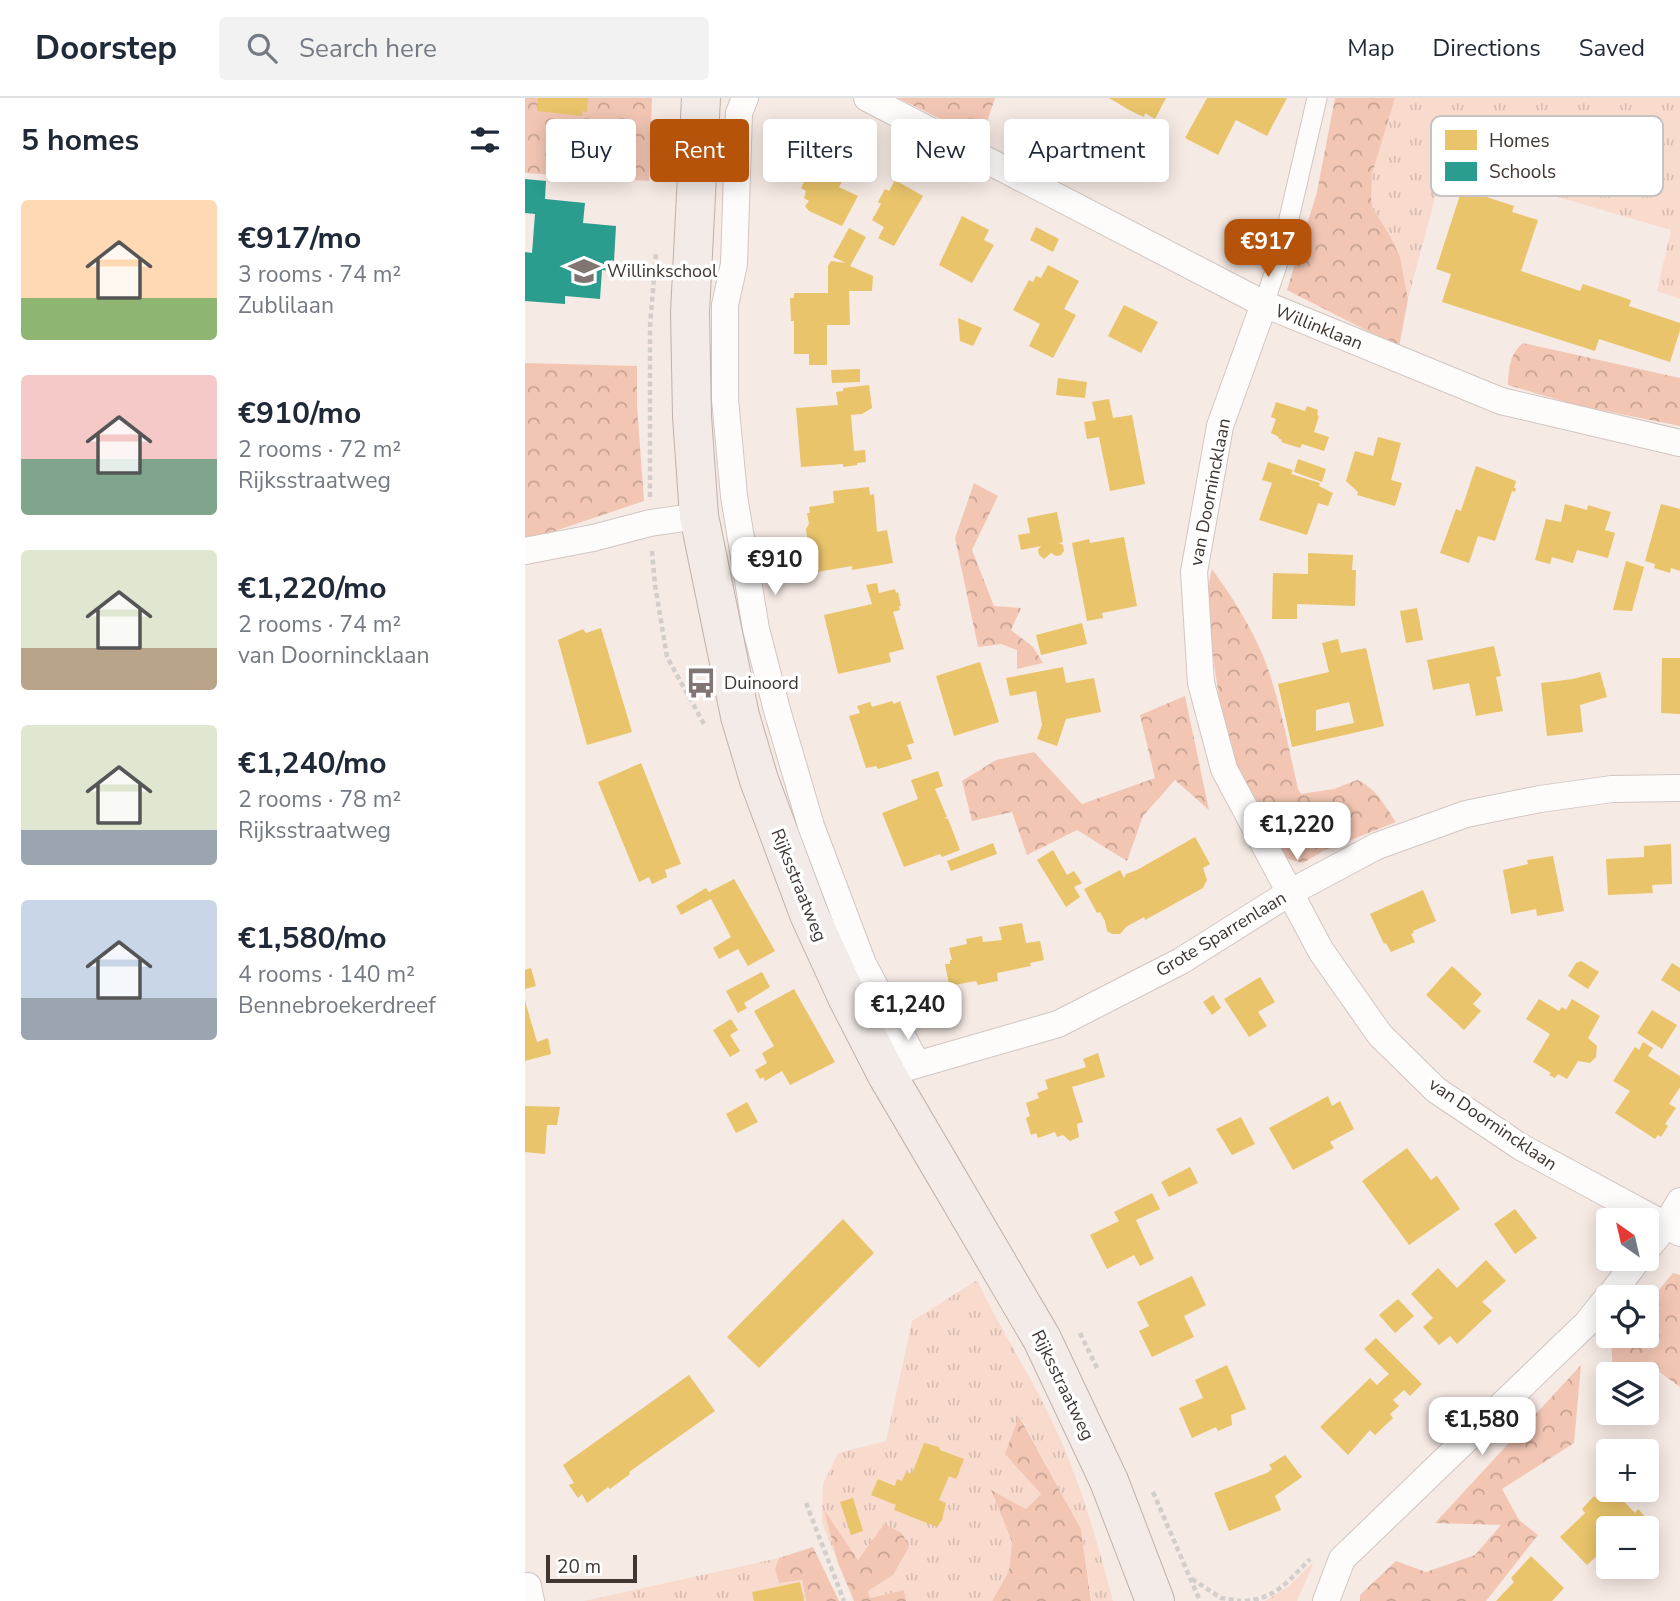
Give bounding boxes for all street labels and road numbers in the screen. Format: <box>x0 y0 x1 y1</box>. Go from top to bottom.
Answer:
street label: Willinklaan <box>1272 299 1366 355</box>
street label: van Doornincklaan <box>1184 416 1236 568</box>
street label: Rijksstraatweg <box>765 825 833 945</box>
street label: Grote Sparrenlaan <box>1151 886 1291 982</box>
street label: van Doornincklaan <box>1424 1072 1562 1176</box>
street label: Rijksstraatweg <box>1026 1326 1100 1444</box>

